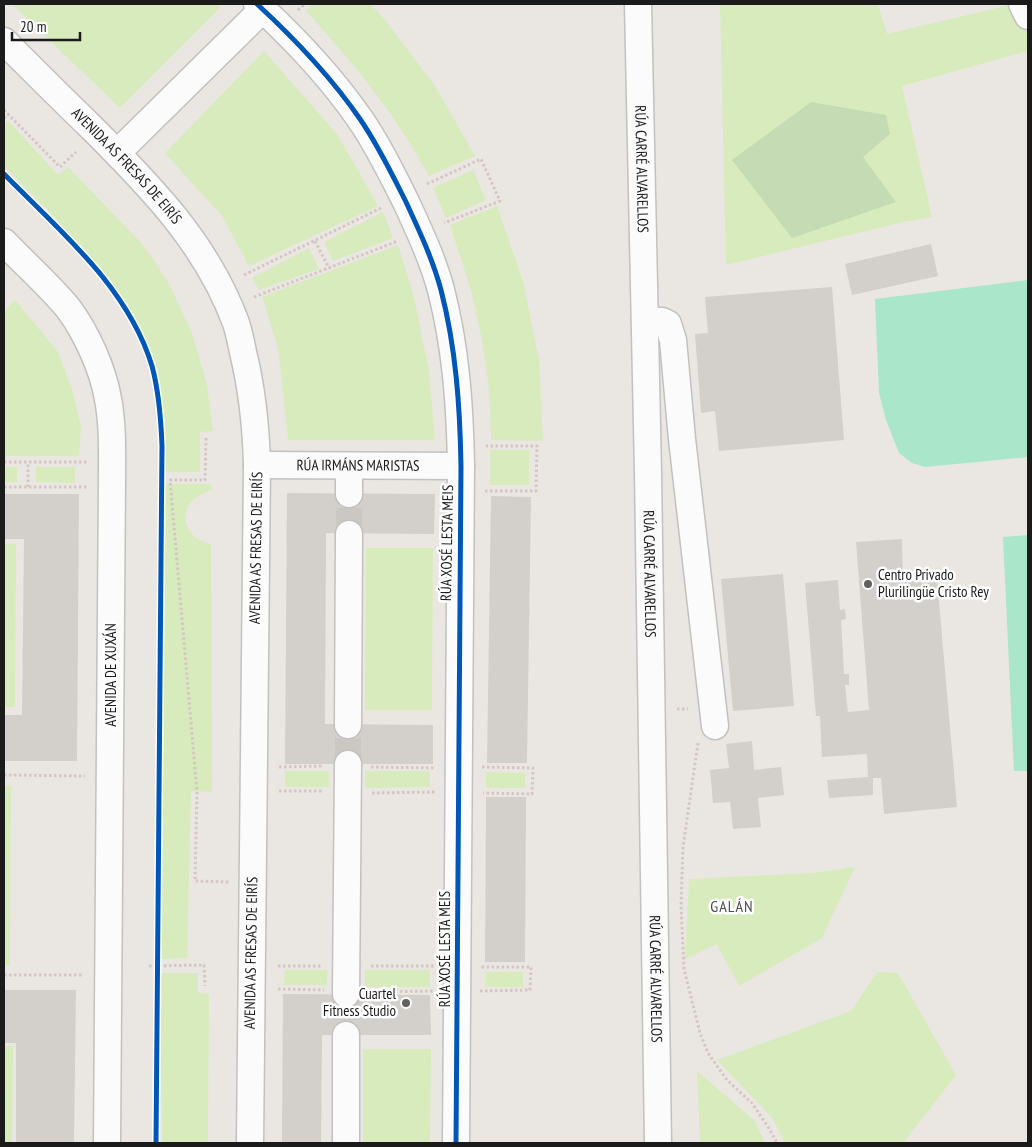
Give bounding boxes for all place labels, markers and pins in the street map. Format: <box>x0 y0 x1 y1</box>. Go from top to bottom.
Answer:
place label: Centro Privado Plurilingüe Cristo Rey <box>878 565 989 601</box>
marker: Centro Privado Plurilingüe Cristo Rey <box>862 578 874 590</box>
place label: Cuartel Fitness Studio <box>323 984 396 1020</box>
marker: Cuartel Fitness Studio <box>400 997 412 1009</box>

